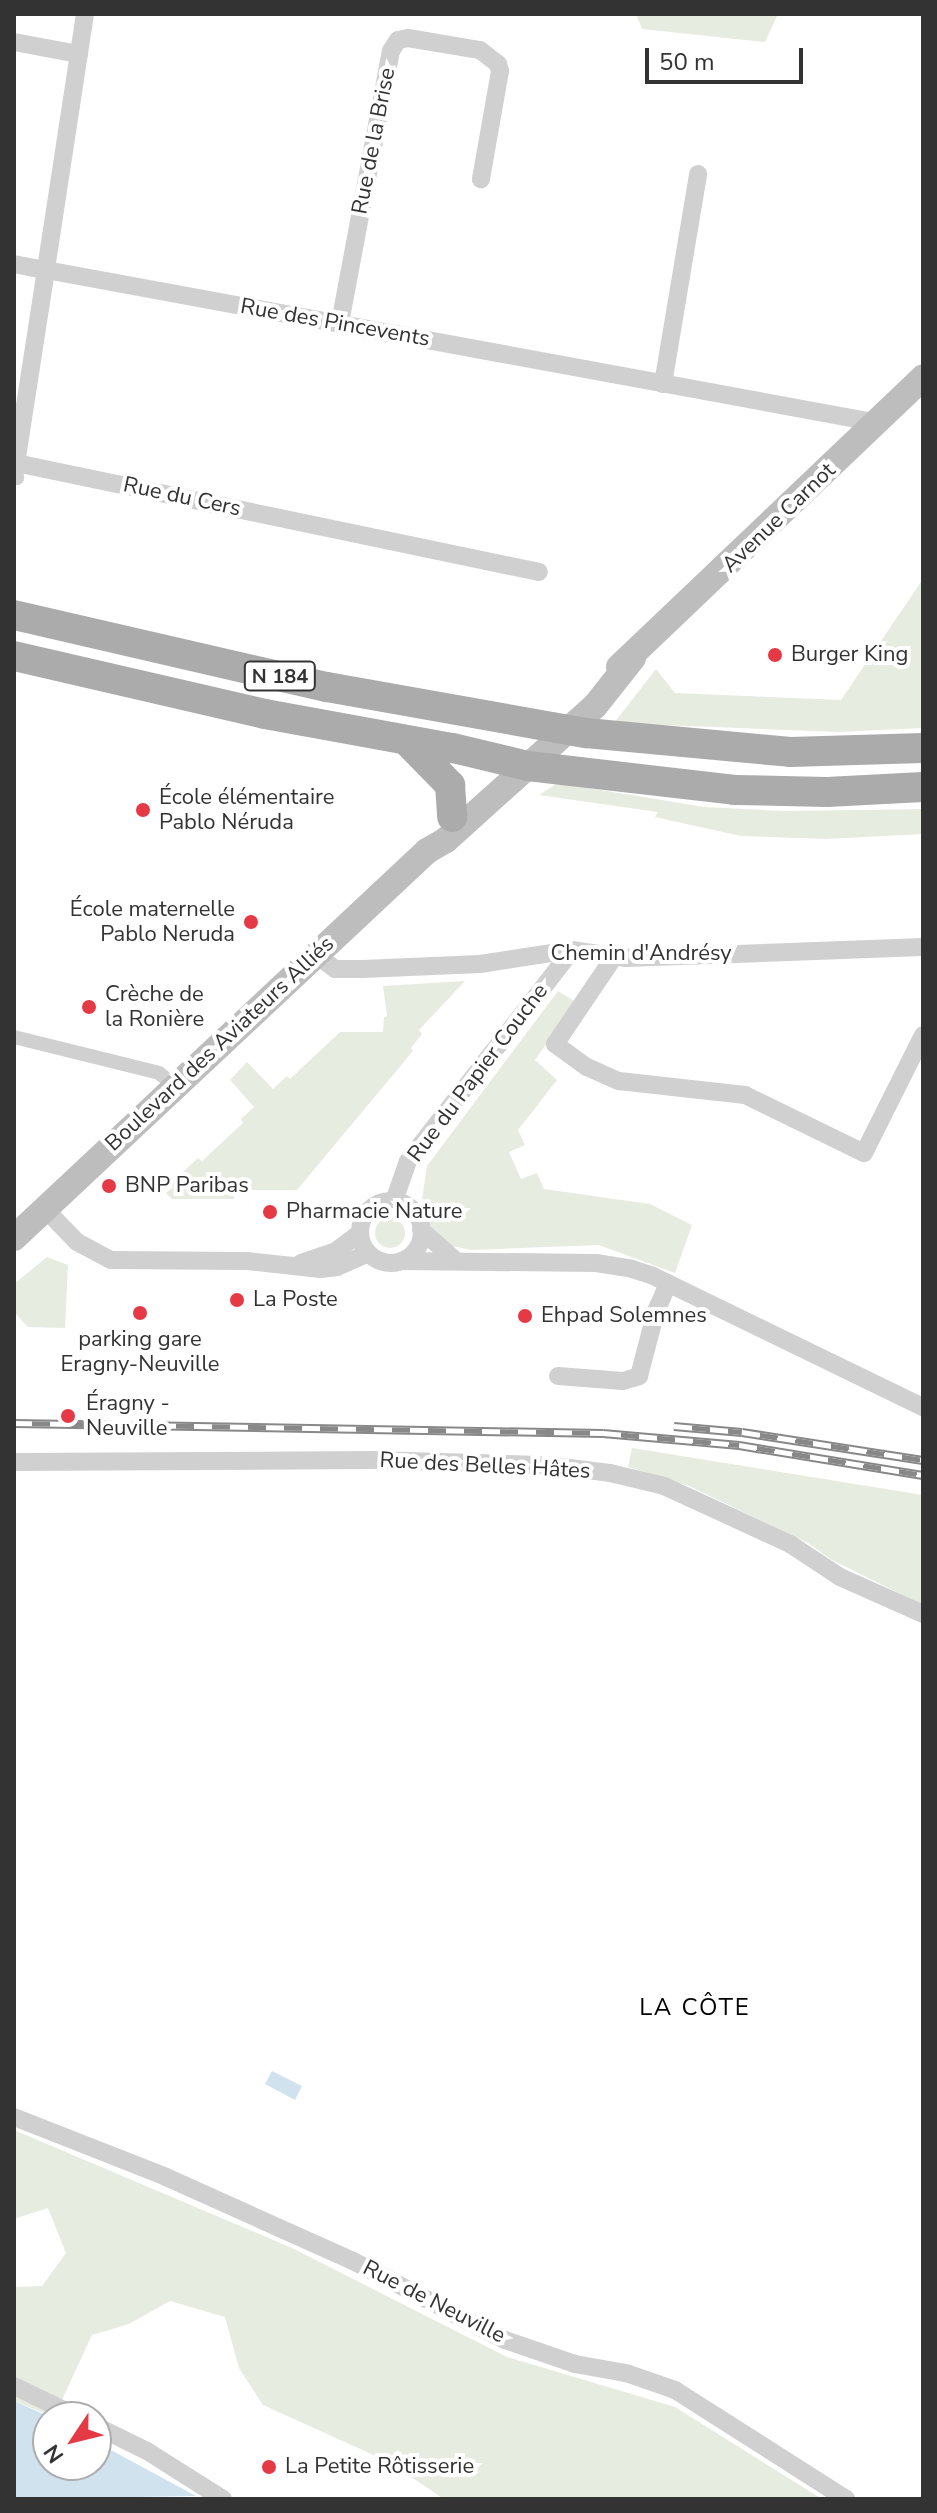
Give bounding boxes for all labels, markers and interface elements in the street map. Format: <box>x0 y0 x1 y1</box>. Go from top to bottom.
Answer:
scale bar <box>649 32 807 82</box>
text: 50 m <box>659 46 715 78</box>
street label: Rue de la Brise <box>347 66 401 216</box>
street label: Rue des Pincevents <box>238 293 432 353</box>
street label: Avenue Carnot <box>717 458 841 578</box>
street label: Rue du Cers <box>121 472 243 522</box>
place label: Burger King <box>791 642 908 668</box>
marker: Burger King <box>766 646 784 664</box>
road number: N 184 <box>242 660 318 692</box>
place label: École élémentaire Pablo Néruda <box>159 784 334 836</box>
marker: École élémentaire Pablo Néruda <box>134 801 152 819</box>
place label: École maternelle Pablo Neruda <box>70 896 235 948</box>
marker: École maternelle Pablo Neruda <box>242 913 260 931</box>
street label: Boulevard des Aviateurs Alliés <box>100 931 340 1157</box>
street label: Chemin d'Andrésy <box>550 941 732 967</box>
street label: Rue du Papier Couche <box>402 979 554 1167</box>
place label: Crèche de la Ronière <box>105 981 204 1032</box>
marker: Crèche de la Ronière <box>80 998 98 1016</box>
place label: BNP Paribas <box>125 1173 249 1199</box>
marker: BNP Paribas <box>100 1177 118 1195</box>
place label: Pharmacie Nature <box>286 1199 463 1225</box>
marker: Pharmacie Nature <box>261 1203 279 1221</box>
place label: La Poste <box>253 1287 338 1313</box>
marker: La Poste <box>228 1291 246 1309</box>
place label: Ehpad Solemnes <box>541 1303 707 1329</box>
marker: parking gare Eragny-Neuville <box>131 1304 149 1322</box>
marker: Ehpad Solemnes <box>516 1307 534 1325</box>
place label: parking gare Eragny-Neuville <box>60 1326 220 1378</box>
place label: Éragny - Neuville <box>86 1390 170 1442</box>
marker: Éragny - Neuville <box>57 1405 79 1427</box>
street label: Rue des Belles Hâtes <box>379 1447 591 1485</box>
district label: LA CÔTE <box>639 1994 751 2022</box>
street label: Rue de Neuville <box>359 2255 509 2349</box>
north arrow <box>32 2401 112 2481</box>
text: N <box>37 2438 71 2469</box>
place label: La Petite Rôtisserie <box>285 2454 474 2480</box>
marker: La Petite Rôtisserie <box>260 2458 278 2476</box>

